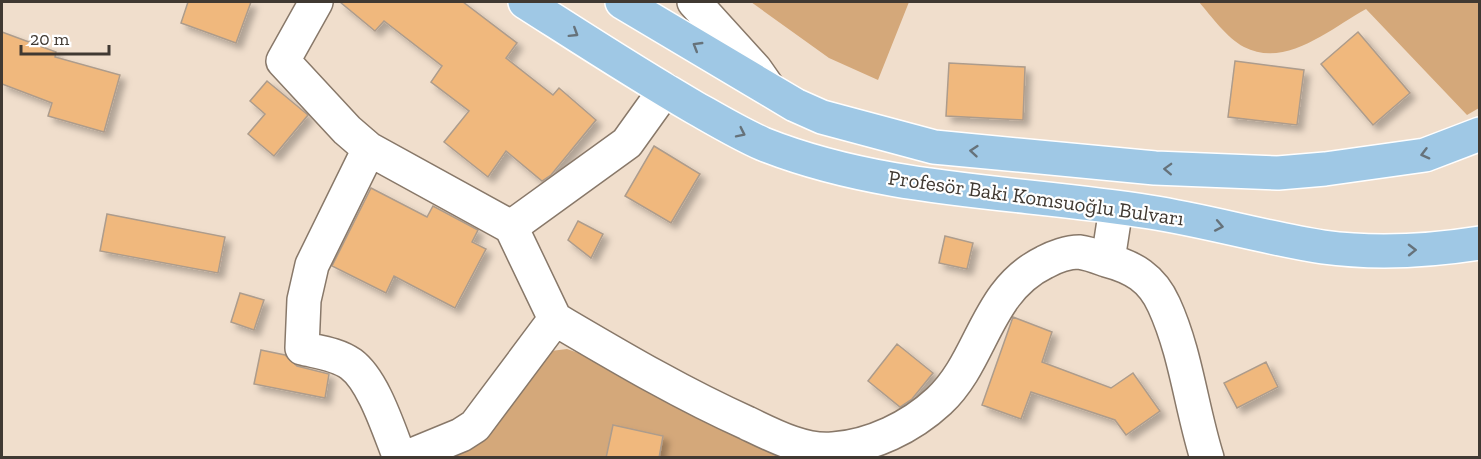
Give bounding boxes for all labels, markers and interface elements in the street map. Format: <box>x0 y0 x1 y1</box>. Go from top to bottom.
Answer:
scale bar <box>21 18 110 56</box>
one-way arrow <box>568 25 578 37</box>
text: 20 m <box>30 28 70 50</box>
one-way arrow <box>693 42 703 54</box>
one-way arrow <box>735 126 746 138</box>
one-way arrow <box>969 145 979 158</box>
one-way arrow <box>1420 147 1431 159</box>
one-way arrow <box>1164 162 1173 175</box>
street label: Profesör Baki Komsuoğlu Bulvarı <box>887 164 1186 231</box>
one-way arrow <box>1214 219 1224 232</box>
one-way arrow <box>1407 243 1416 256</box>

